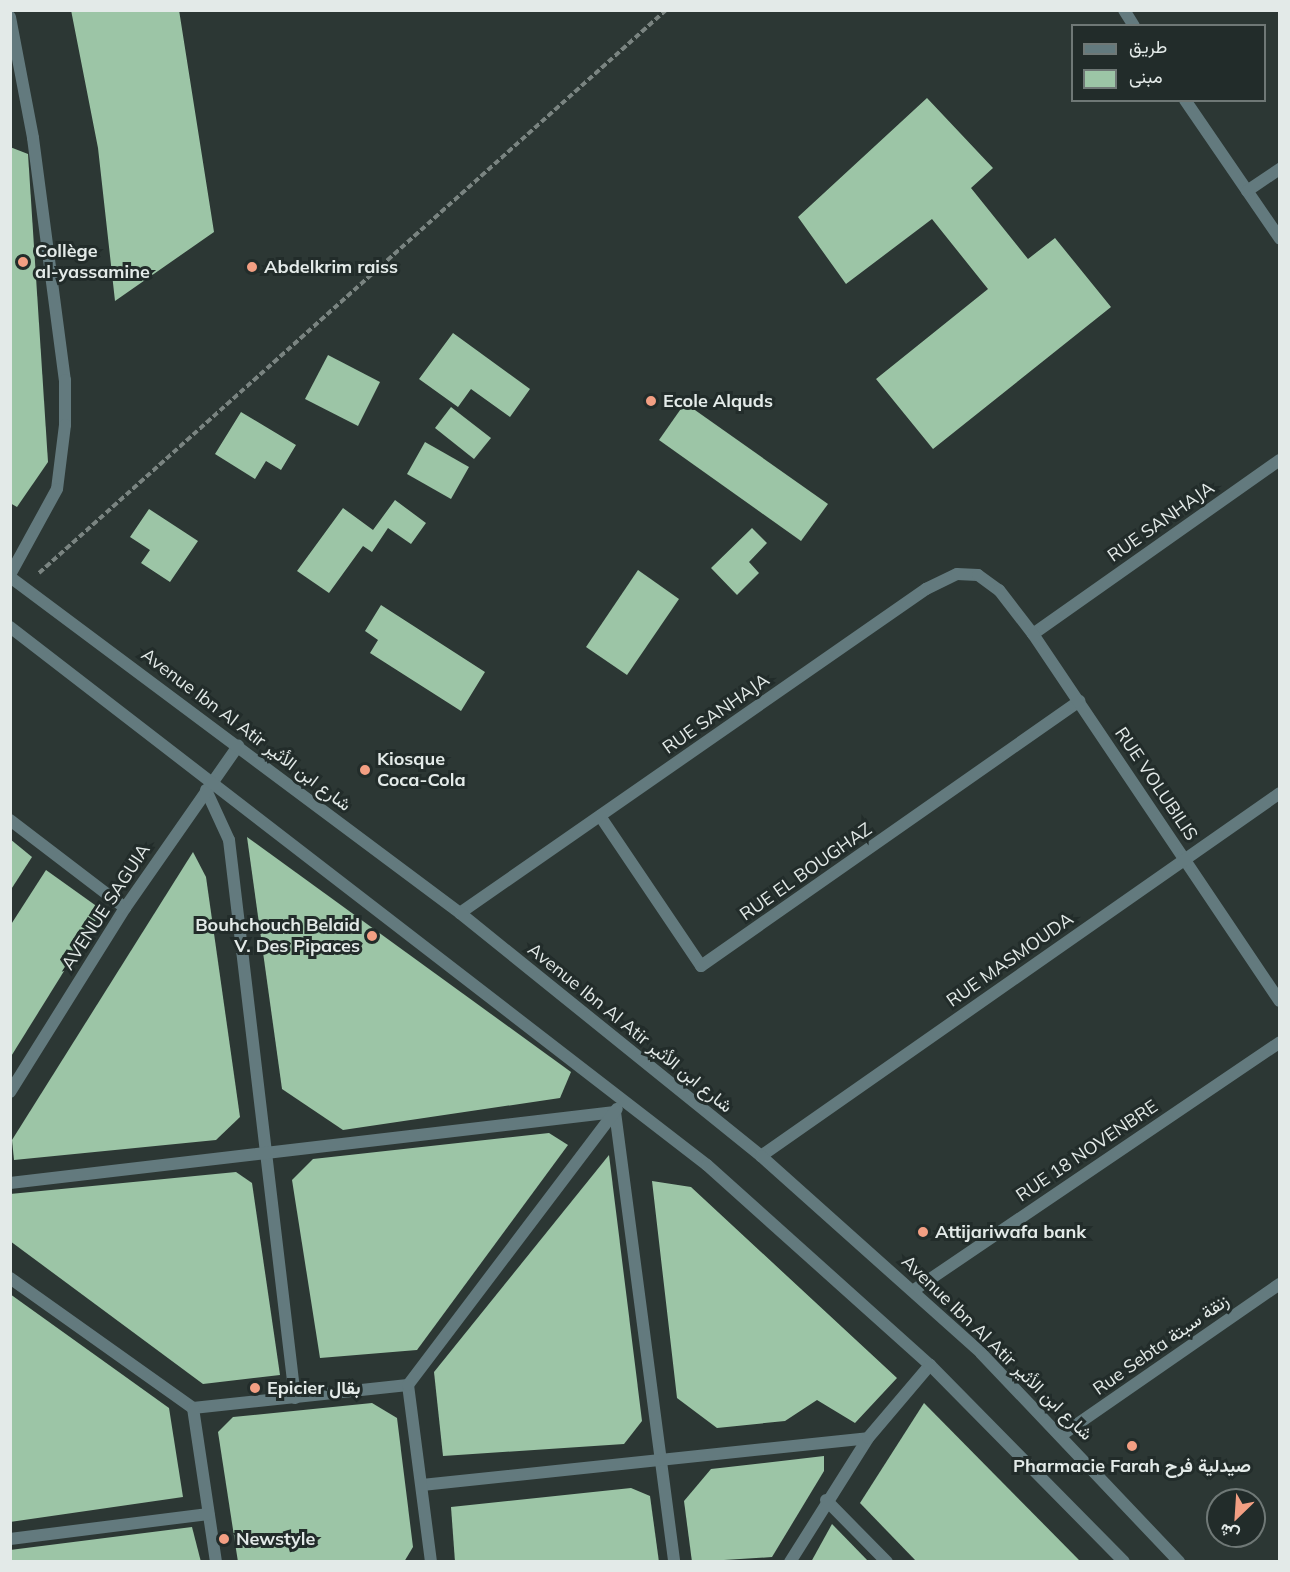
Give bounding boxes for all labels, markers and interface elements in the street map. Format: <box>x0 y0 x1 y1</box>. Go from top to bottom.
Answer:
legend <box>1071 24 1266 102</box>
text: طريق <box>1129 35 1167 58</box>
text: مبنى <box>1129 65 1163 88</box>
place label: Collège al-yassamine <box>35 241 150 284</box>
marker: Collège al-yassamine <box>16 255 30 269</box>
place label: Abdelkrim raiss <box>264 256 398 278</box>
marker: Abdelkrim raiss <box>245 260 259 274</box>
place label: Ecole Alquds <box>663 390 773 412</box>
marker: Ecole Alquds <box>644 394 658 408</box>
street label: RUE SANHAJA <box>1103 477 1219 567</box>
street label: Avenue Ibn Al Atir شارع ابن الأثير <box>137 644 355 816</box>
street label: RUE SANHAJA <box>658 669 774 759</box>
street label: RUE VOLUBILIS <box>1110 723 1202 845</box>
place label: Kiosque Coca-Cola <box>377 749 466 792</box>
marker: Kiosque Coca-Cola <box>358 763 372 777</box>
street label: RUE EL BOUGHAZ <box>736 818 876 926</box>
street label: AVENUE SAGUIA <box>57 840 155 974</box>
street label: RUE MASMOUDA <box>943 908 1077 1012</box>
place label: Bouhchouch Belaid V. Des Pipaces <box>195 915 360 958</box>
marker: Bouhchouch Belaid V. Des Pipaces <box>365 929 379 943</box>
street label: Avenue Ibn Al Atir شارع ابن الأثير <box>523 939 737 1117</box>
street label: RUE 18 NOVENBRE <box>1012 1096 1162 1206</box>
place label: Attijariwafa bank <box>935 1221 1086 1243</box>
marker: Attijariwafa bank <box>916 1225 930 1239</box>
street label: Avenue Ibn Al Atir شارع ابن الأثير <box>897 1251 1097 1445</box>
street label: Rue Sebta زنقة سبتة <box>1089 1290 1233 1400</box>
place label: Epicier بقال <box>267 1377 361 1399</box>
marker: Epicier بقال <box>248 1381 262 1395</box>
marker: Pharmacie Farah صيدلية فرح <box>1125 1439 1139 1453</box>
place label: Pharmacie Farah صيدلية فرح <box>1013 1455 1251 1477</box>
north arrow <box>1206 1488 1266 1548</box>
text: ش <box>1216 1519 1242 1546</box>
place label: Newstyle <box>236 1528 315 1550</box>
marker: Newstyle <box>217 1532 231 1546</box>

